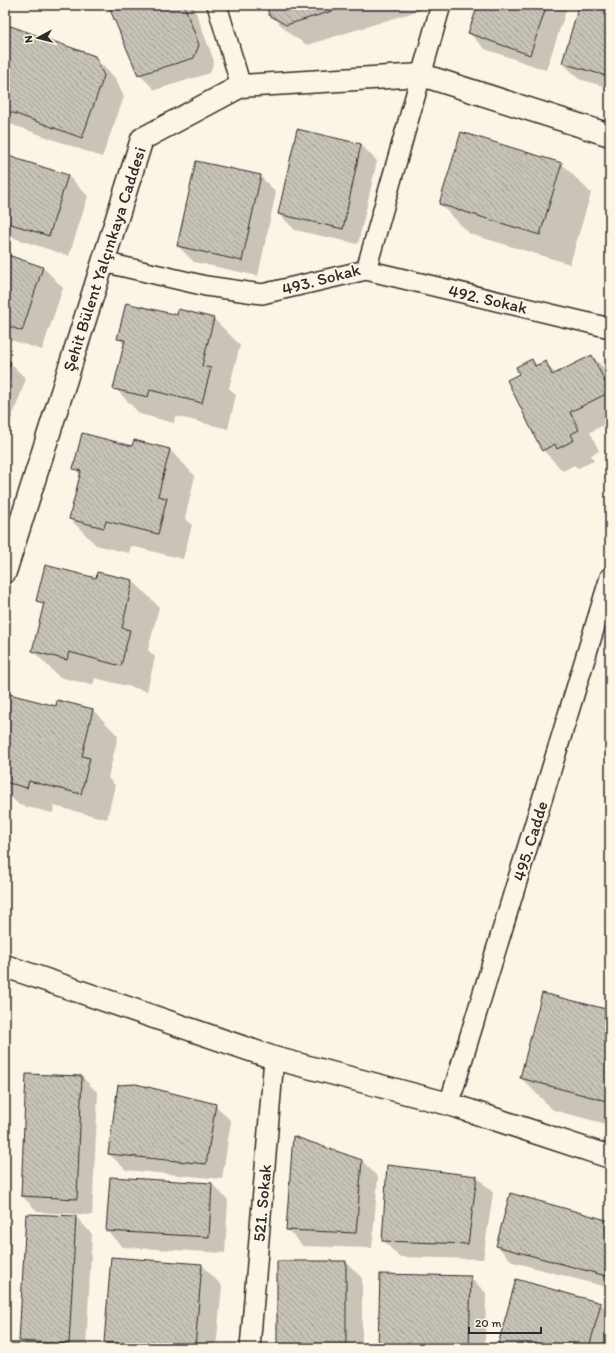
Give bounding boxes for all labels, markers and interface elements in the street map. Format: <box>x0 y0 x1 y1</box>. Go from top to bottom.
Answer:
north arrow <box>18 18 58 58</box>
text: N <box>22 35 35 44</box>
street label: Şehit Bülent Yalçınkaya Caddesi <box>58 144 150 374</box>
street label: 493. Sokak <box>280 259 363 299</box>
street label: 492. Sokak <box>447 280 530 318</box>
street label: 495. Cadde <box>508 799 552 883</box>
street label: 521. Sokak <box>249 1163 275 1243</box>
scale bar <box>469 1309 541 1335</box>
text: 20 m <box>475 1316 502 1330</box>

